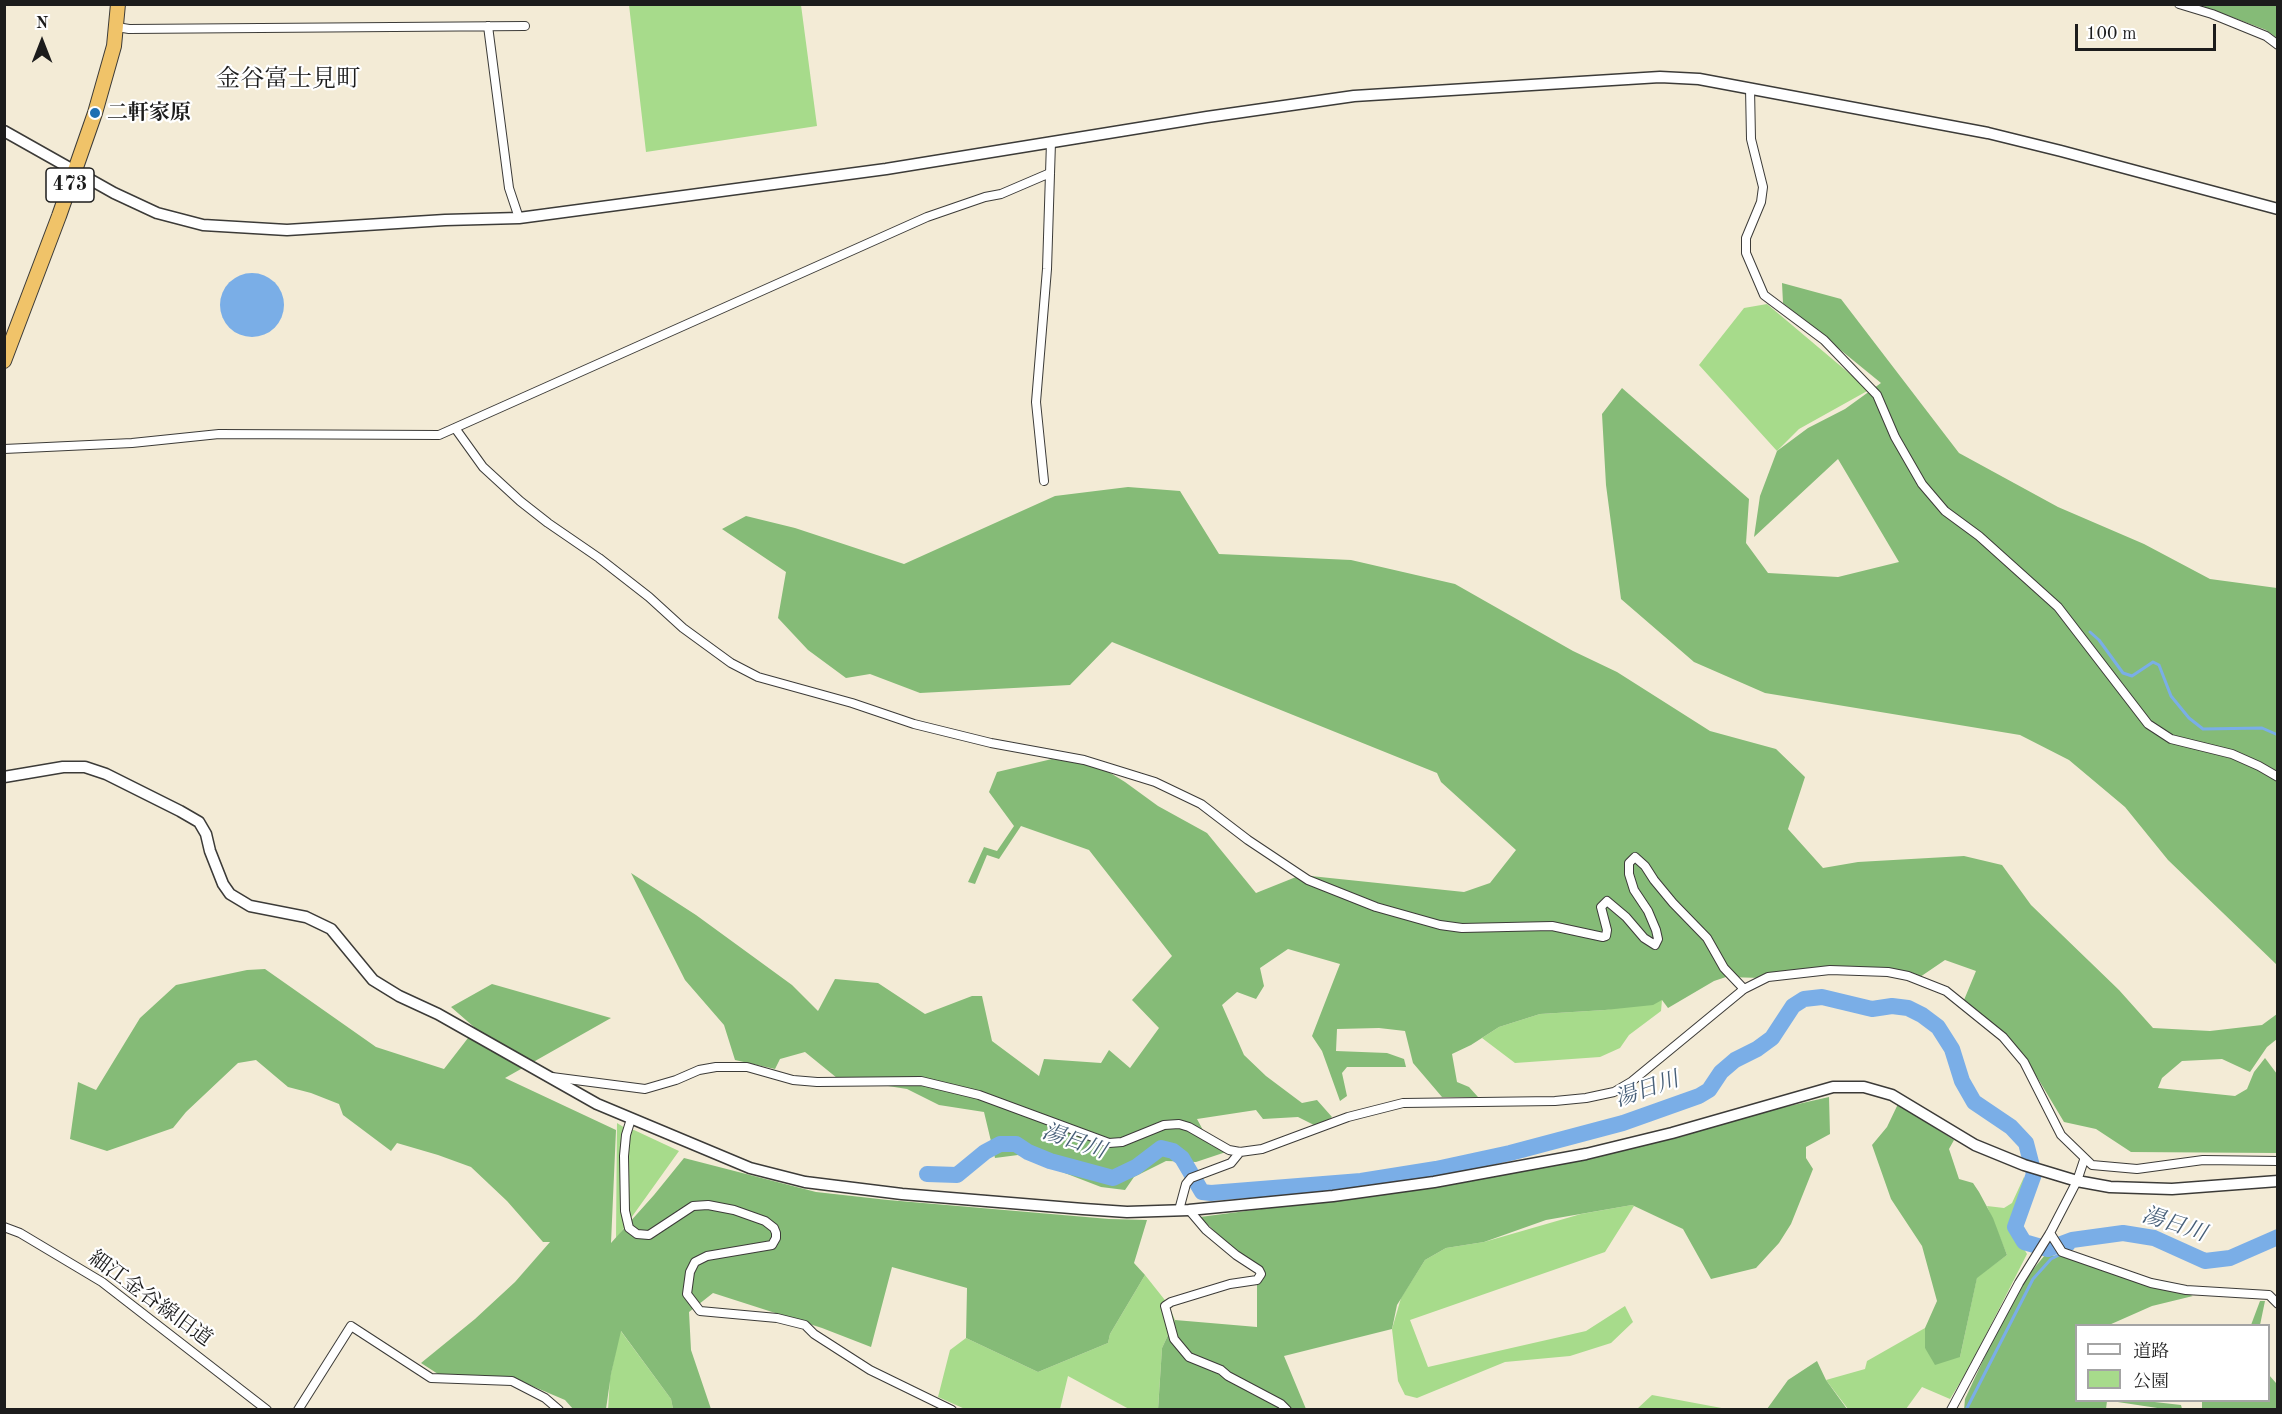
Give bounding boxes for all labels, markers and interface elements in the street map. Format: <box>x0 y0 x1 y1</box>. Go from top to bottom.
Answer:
north arrow <box>12 12 72 72</box>
scale bar <box>2078 12 2219 50</box>
text: N <box>36 16 48 32</box>
text: 100 m <box>2086 25 2137 43</box>
district label: 金谷富士見町 <box>216 66 360 94</box>
place label: 二軒家原 <box>107 100 191 126</box>
marker: 二軒家原 <box>88 106 102 120</box>
road number: 473 <box>46 168 94 202</box>
water label: 湯日川 <box>1612 1067 1682 1113</box>
water label: 湯日川 <box>1039 1119 1109 1165</box>
water label: 湯日川 <box>2139 1202 2209 1248</box>
street label: 細江金谷線旧道 <box>83 1246 217 1352</box>
legend <box>2075 1324 2270 1402</box>
text: 道路 <box>2133 1343 2169 1361</box>
text: 公園 <box>2133 1373 2169 1391</box>

